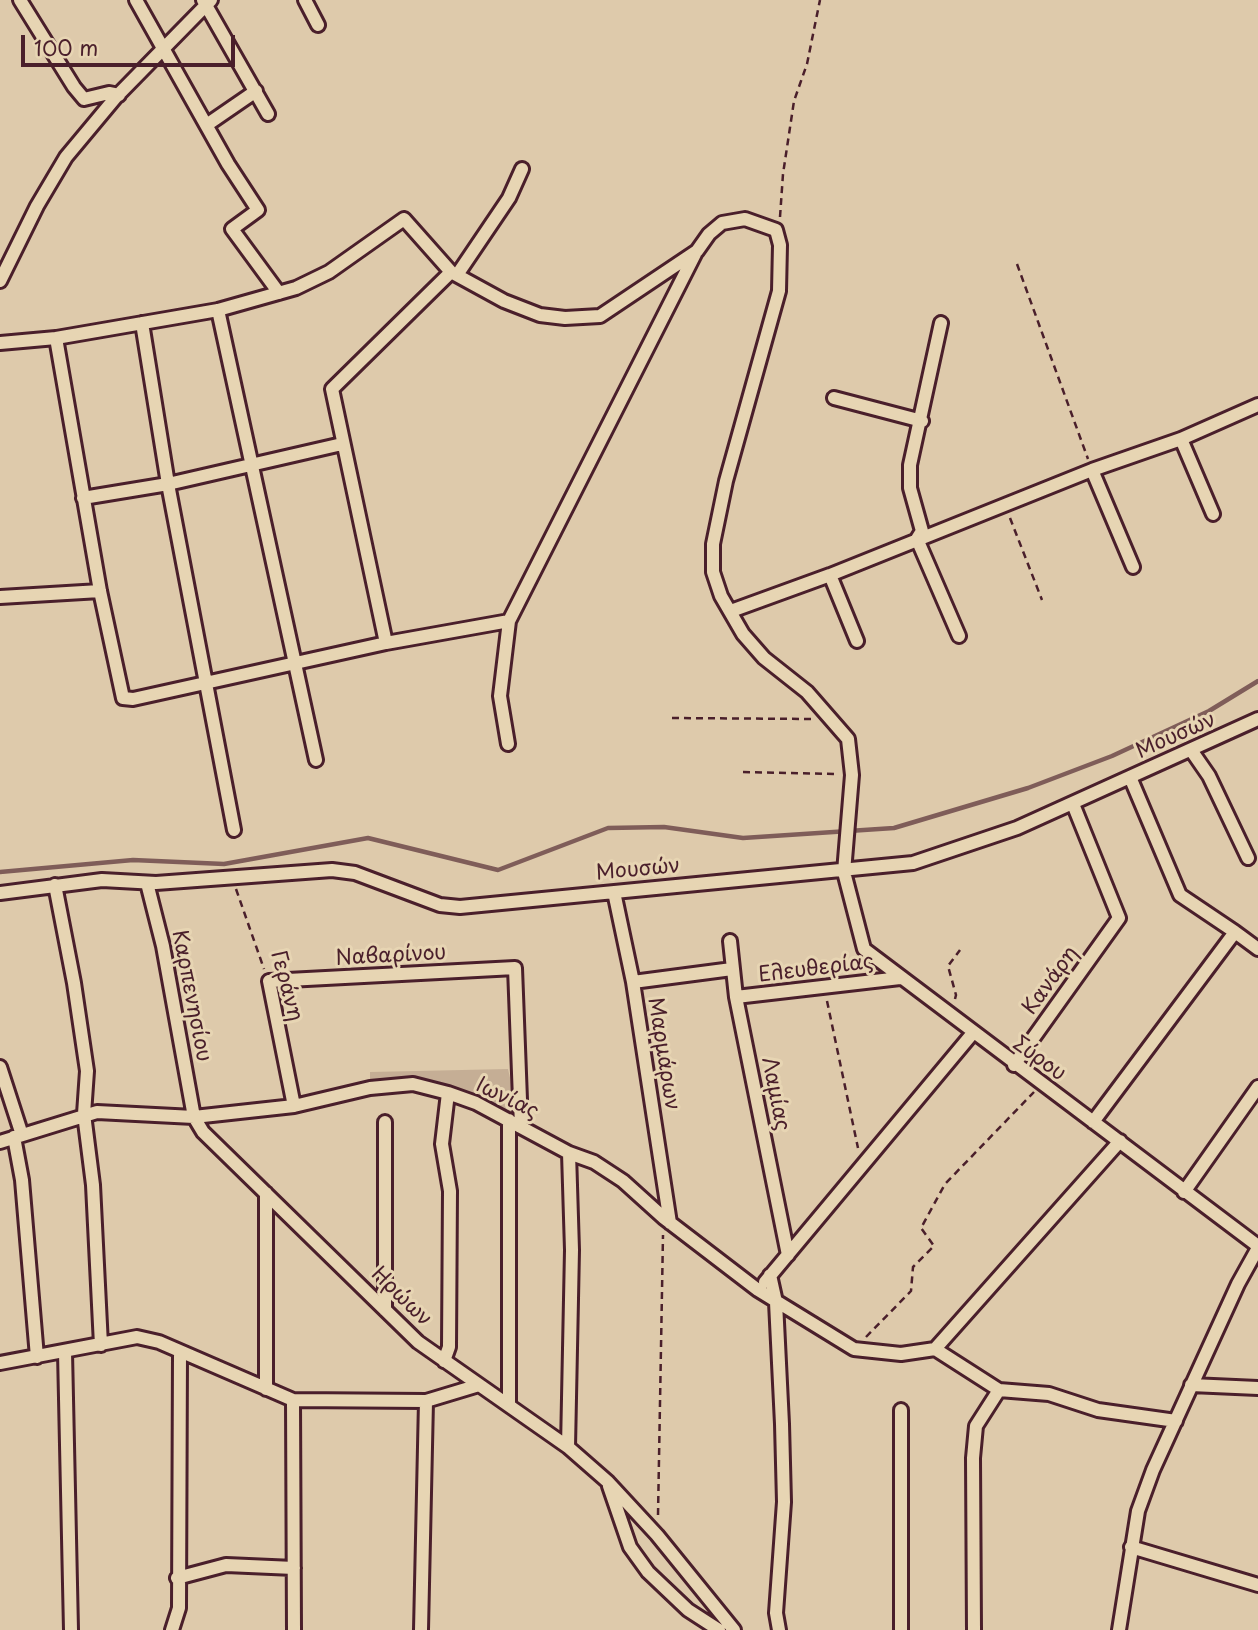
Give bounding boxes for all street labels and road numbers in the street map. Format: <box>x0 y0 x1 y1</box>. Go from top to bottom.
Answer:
street label: Μουσών <box>1132 707 1220 765</box>
street label: Μουσών <box>595 854 681 886</box>
street label: Καρπενησίου <box>166 928 216 1064</box>
street label: Ναβαρίνου <box>335 941 447 971</box>
street label: Κανάρη <box>1018 942 1084 1020</box>
street label: Γεράνη <box>265 948 307 1024</box>
street label: Ελευθερίας <box>757 949 875 989</box>
street label: Μαρμάρων <box>642 996 684 1112</box>
street label: Σύρου <box>1007 1031 1071 1087</box>
street label: Λαμίας <box>756 1055 794 1133</box>
street label: Ιωνίας <box>472 1073 542 1125</box>
street label: Ηρώων <box>365 1262 437 1332</box>

